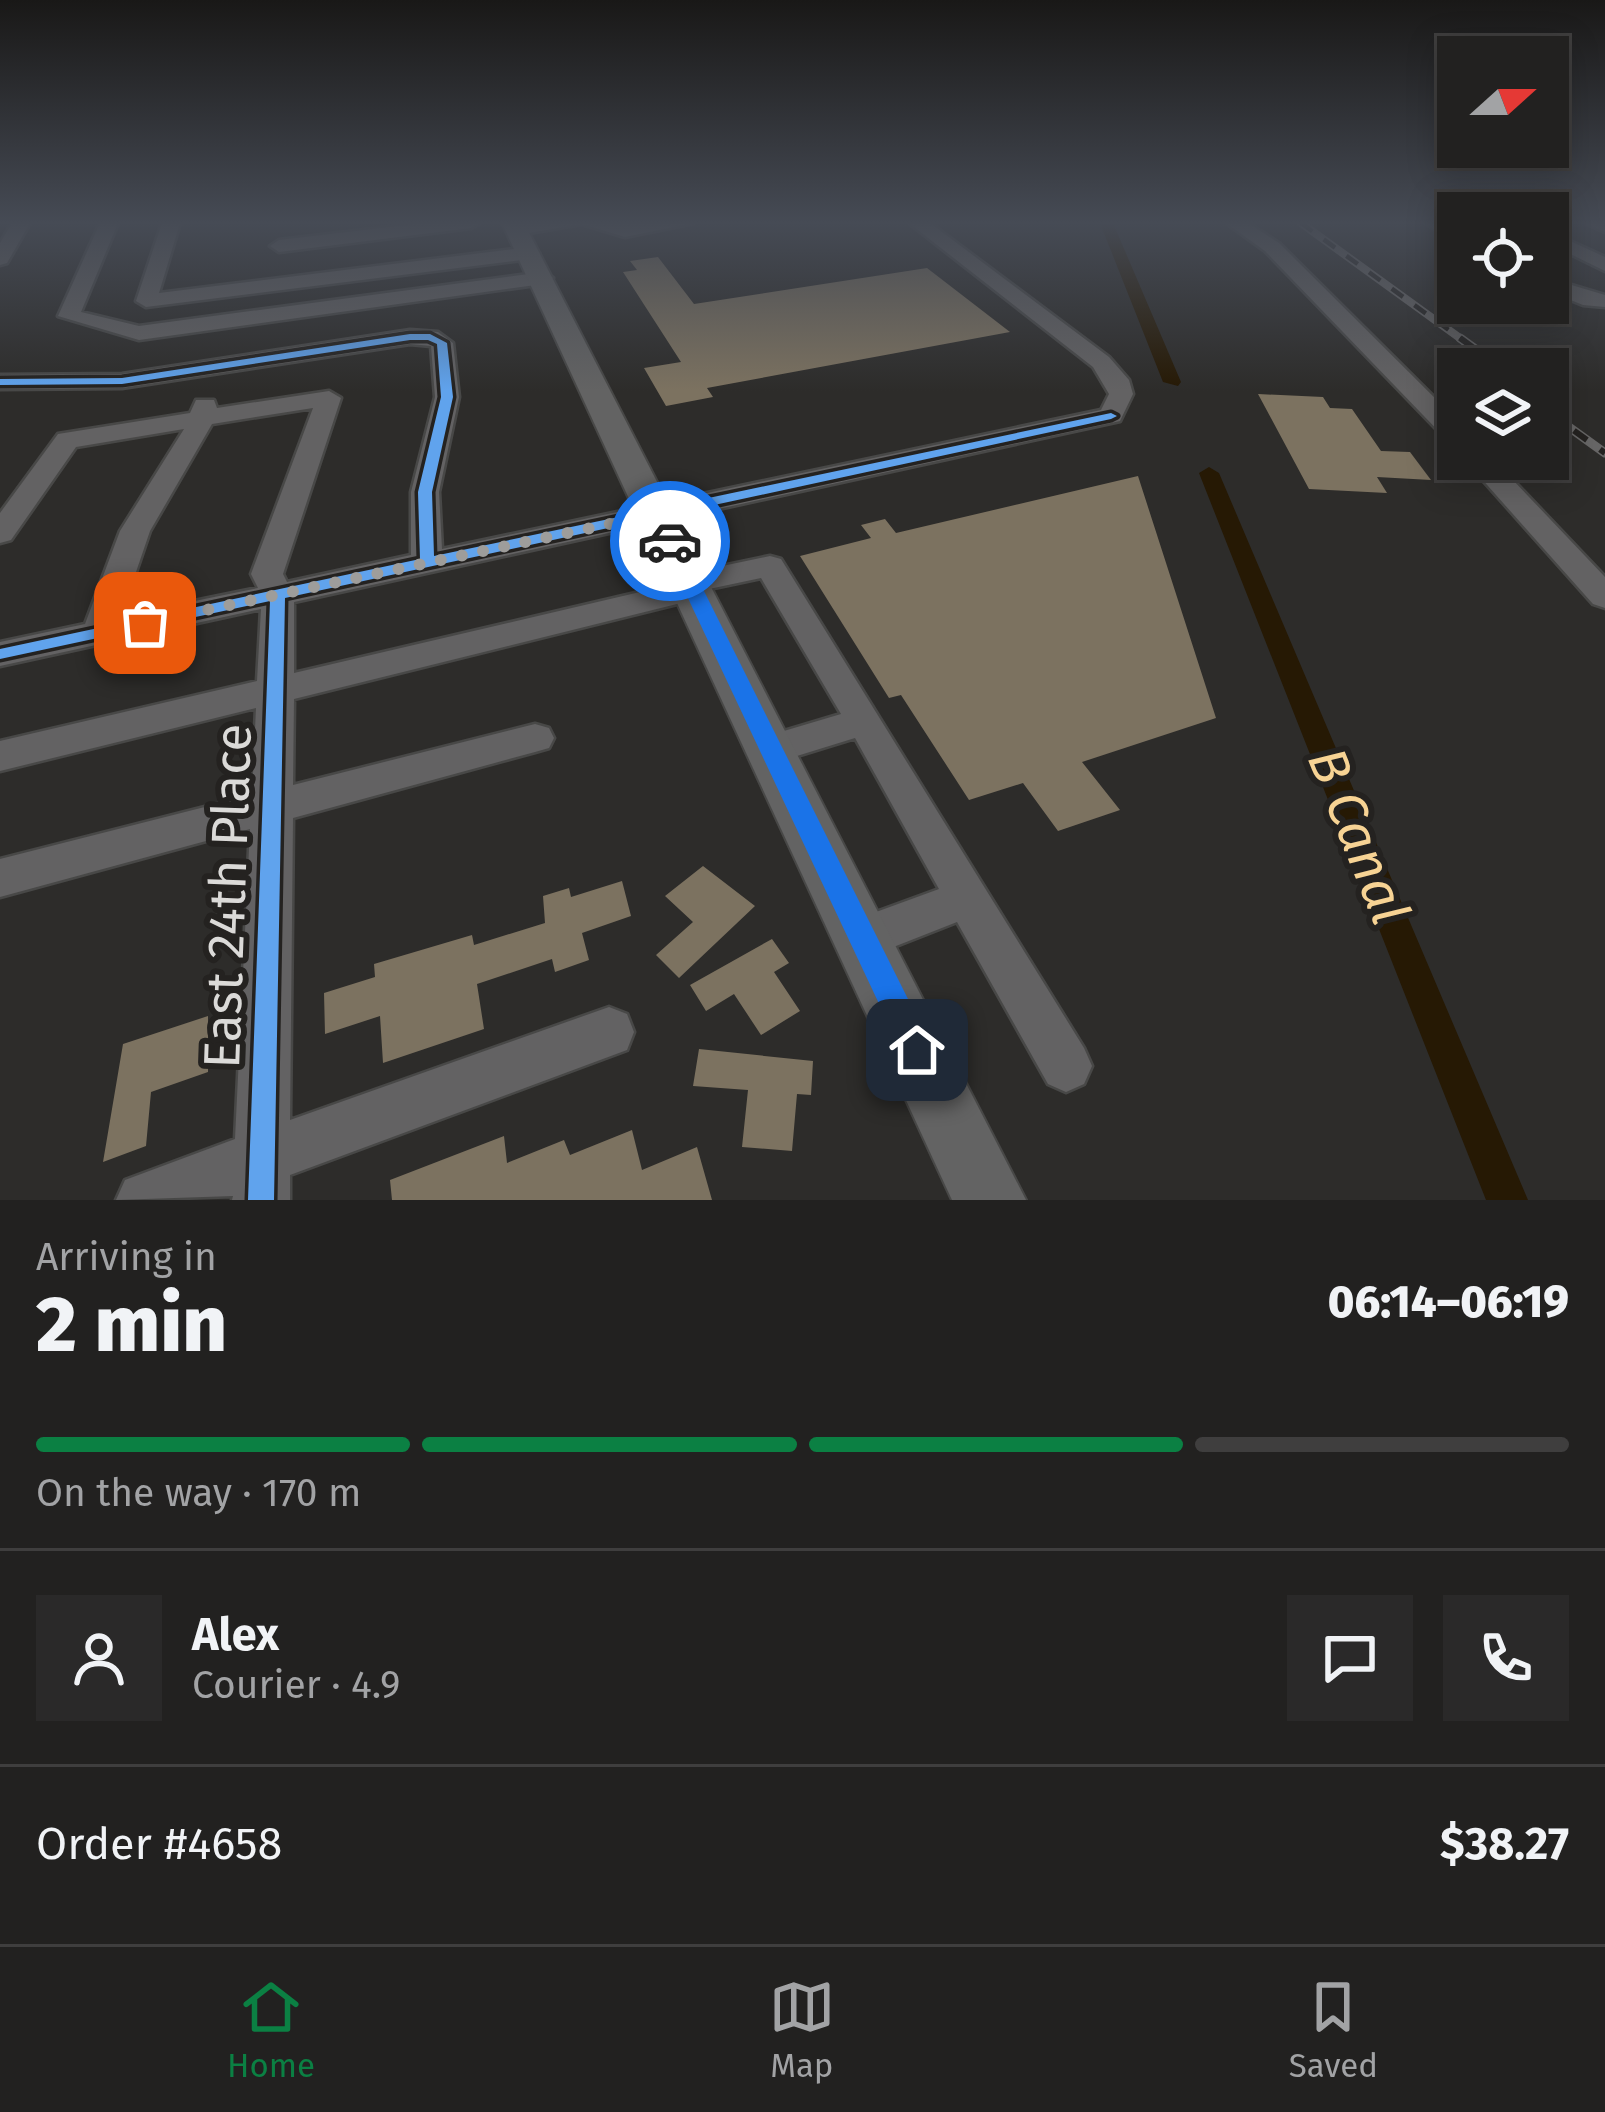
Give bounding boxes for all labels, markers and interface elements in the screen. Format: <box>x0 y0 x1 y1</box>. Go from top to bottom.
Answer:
north arrow <box>1437 36 1569 168</box>
map controls <box>1437 36 1569 480</box>
button: locate <box>1437 192 1569 324</box>
button: layers <box>1437 348 1569 480</box>
courier <box>610 481 730 601</box>
icon: car <box>637 508 703 574</box>
pin <box>94 572 196 674</box>
icon: bag <box>112 590 178 656</box>
street label: East 24th Place <box>191 722 265 1070</box>
water label: B Canal <box>1294 739 1422 933</box>
pin <box>866 999 968 1101</box>
icon: home <box>884 1017 950 1083</box>
text: Arriving in <box>36 1234 217 1280</box>
text: 06:14–06:19 <box>1328 1275 1569 1329</box>
text: 2 min <box>36 1278 227 1372</box>
text: On the way · 170 m <box>36 1470 361 1516</box>
button: person <box>36 1595 162 1721</box>
button: chat <box>1287 1595 1413 1721</box>
button: phone <box>1443 1595 1569 1721</box>
text: Alex <box>192 1608 279 1662</box>
text: Courier · 4.9 <box>192 1662 401 1708</box>
text: Order #4658 <box>36 1817 282 1871</box>
text: $38.27 <box>1440 1817 1569 1871</box>
tab: Home <box>227 1974 315 2086</box>
tab: Map <box>769 1974 835 2086</box>
tab: Saved <box>1289 1974 1378 2086</box>

